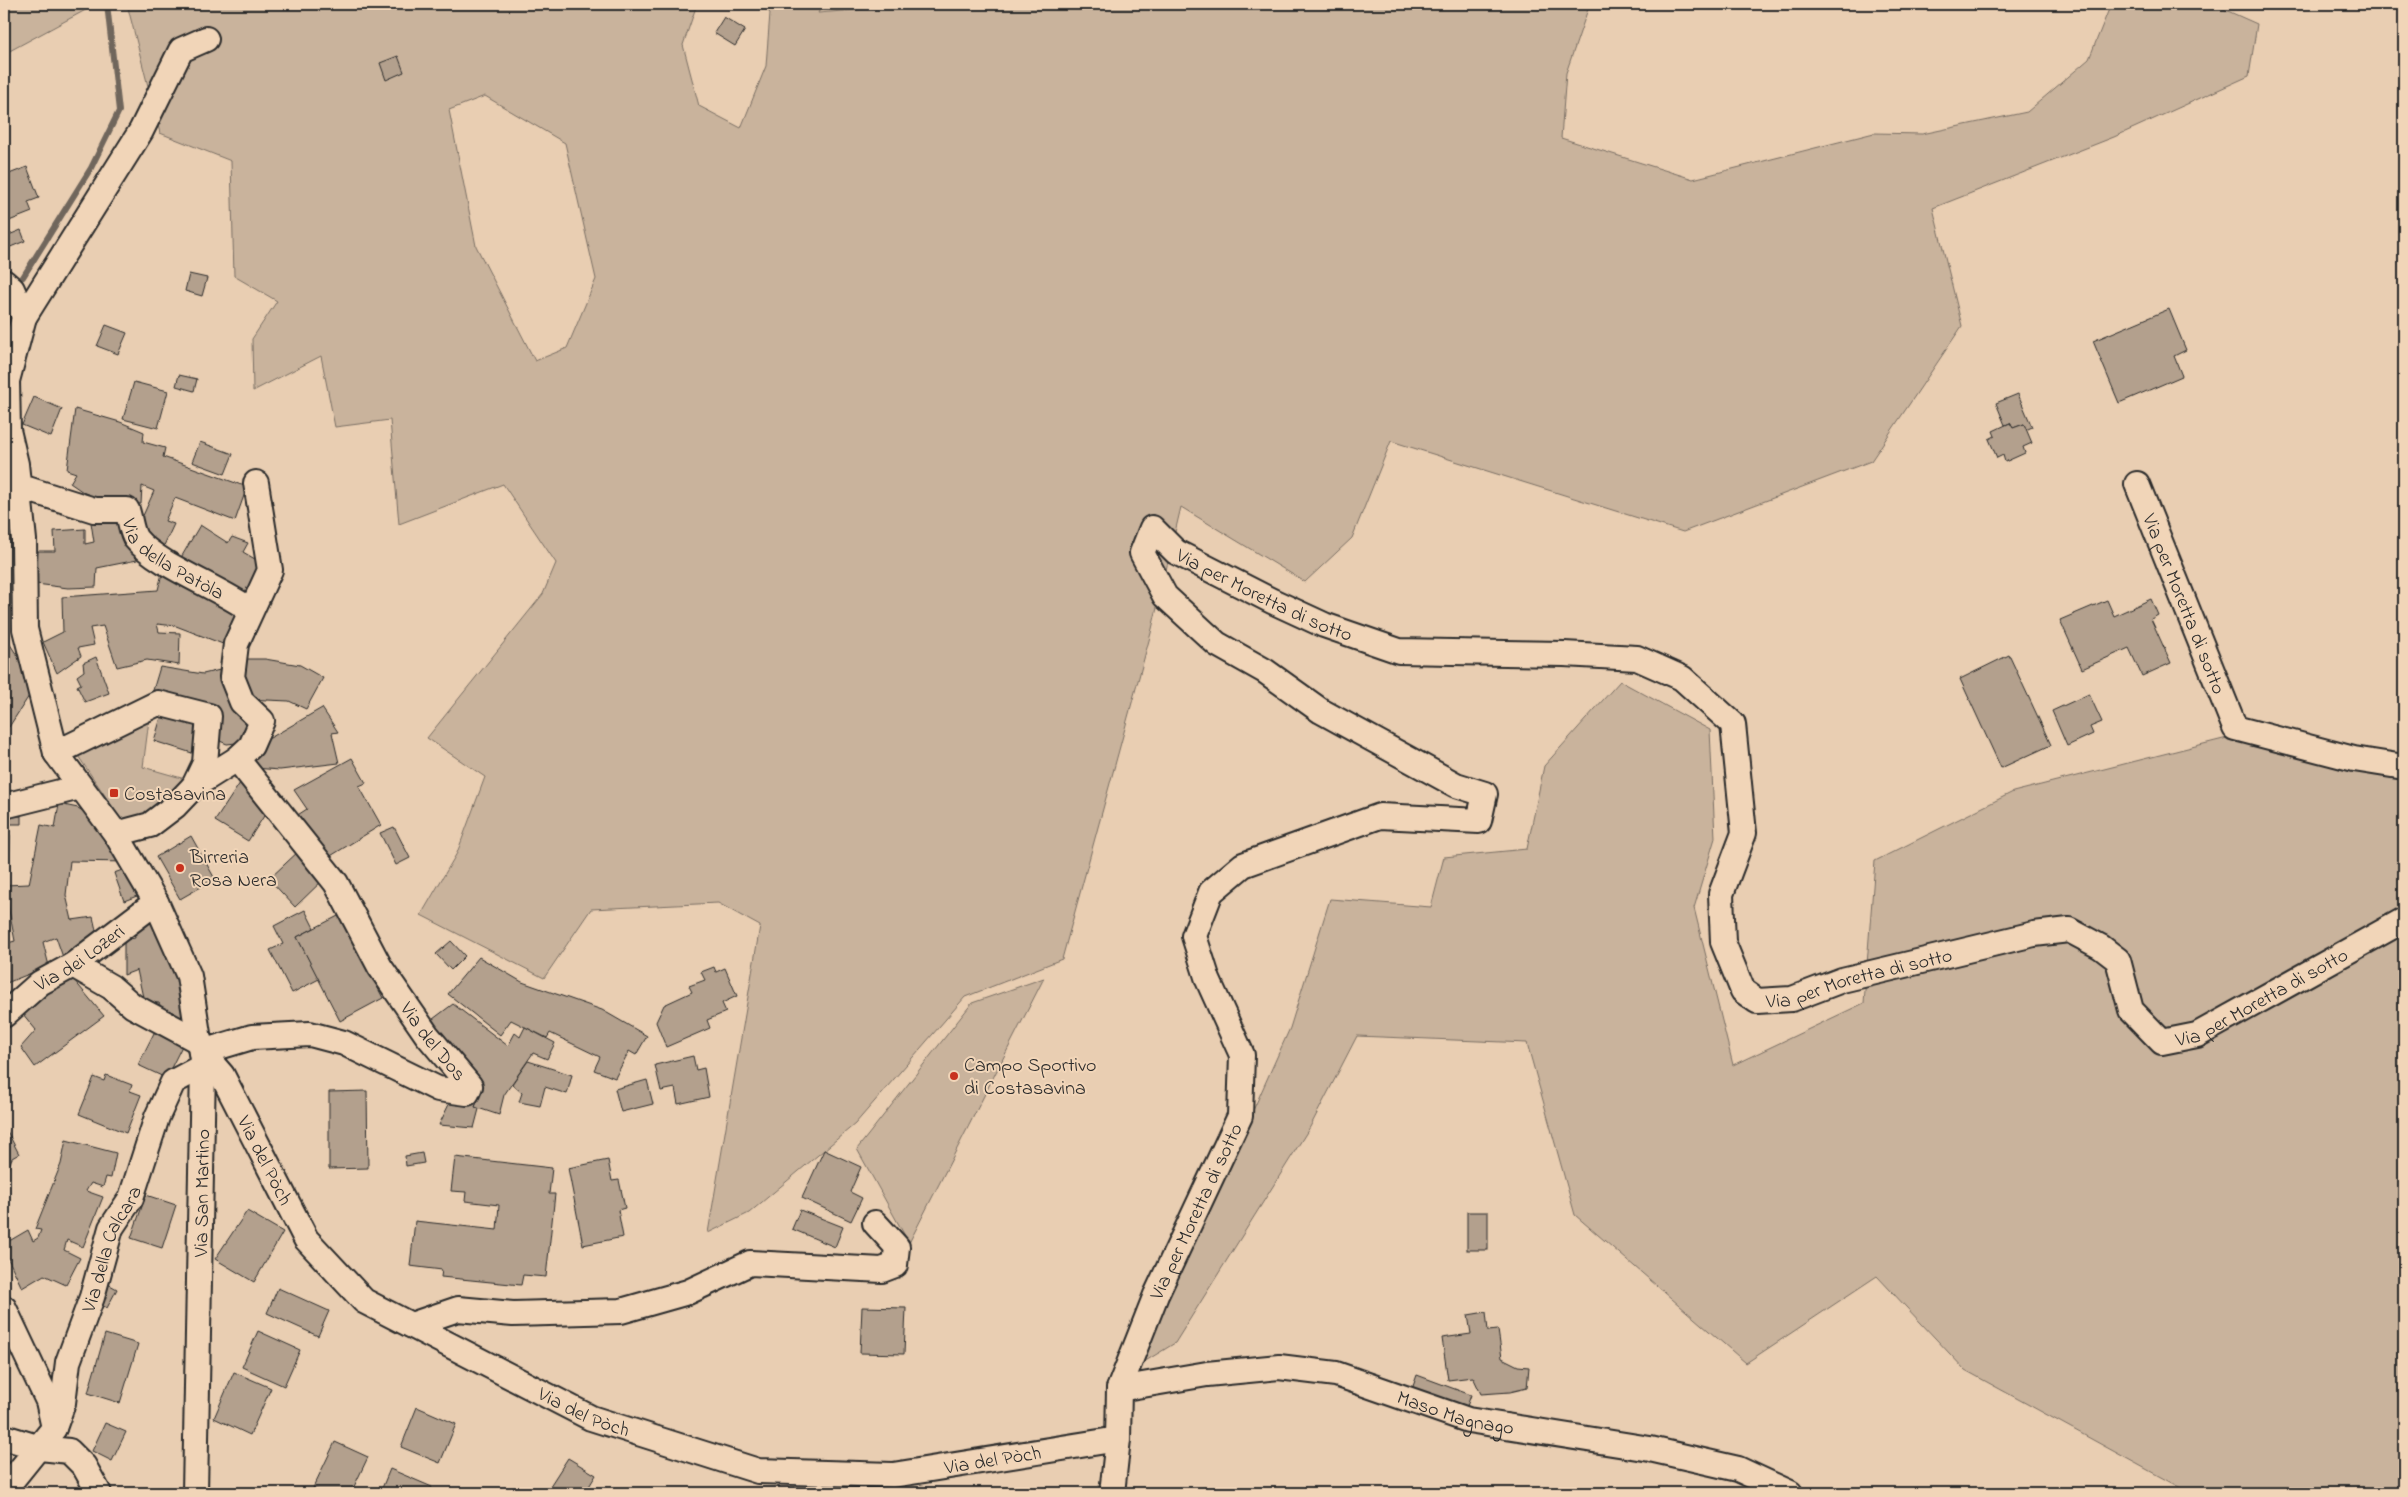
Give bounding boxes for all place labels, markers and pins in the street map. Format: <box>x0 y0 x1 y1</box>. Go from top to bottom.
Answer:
place label: Costasavina <box>124 781 226 810</box>
marker: Costasavina <box>108 787 120 799</box>
place label: Birreria Rosa Nera <box>189 844 277 896</box>
marker: Birreria Rosa Nera <box>174 862 186 874</box>
place label: Campo Sportivo di Costasavina <box>964 1052 1096 1104</box>
marker: Campo Sportivo di Costasavina <box>948 1070 960 1082</box>

